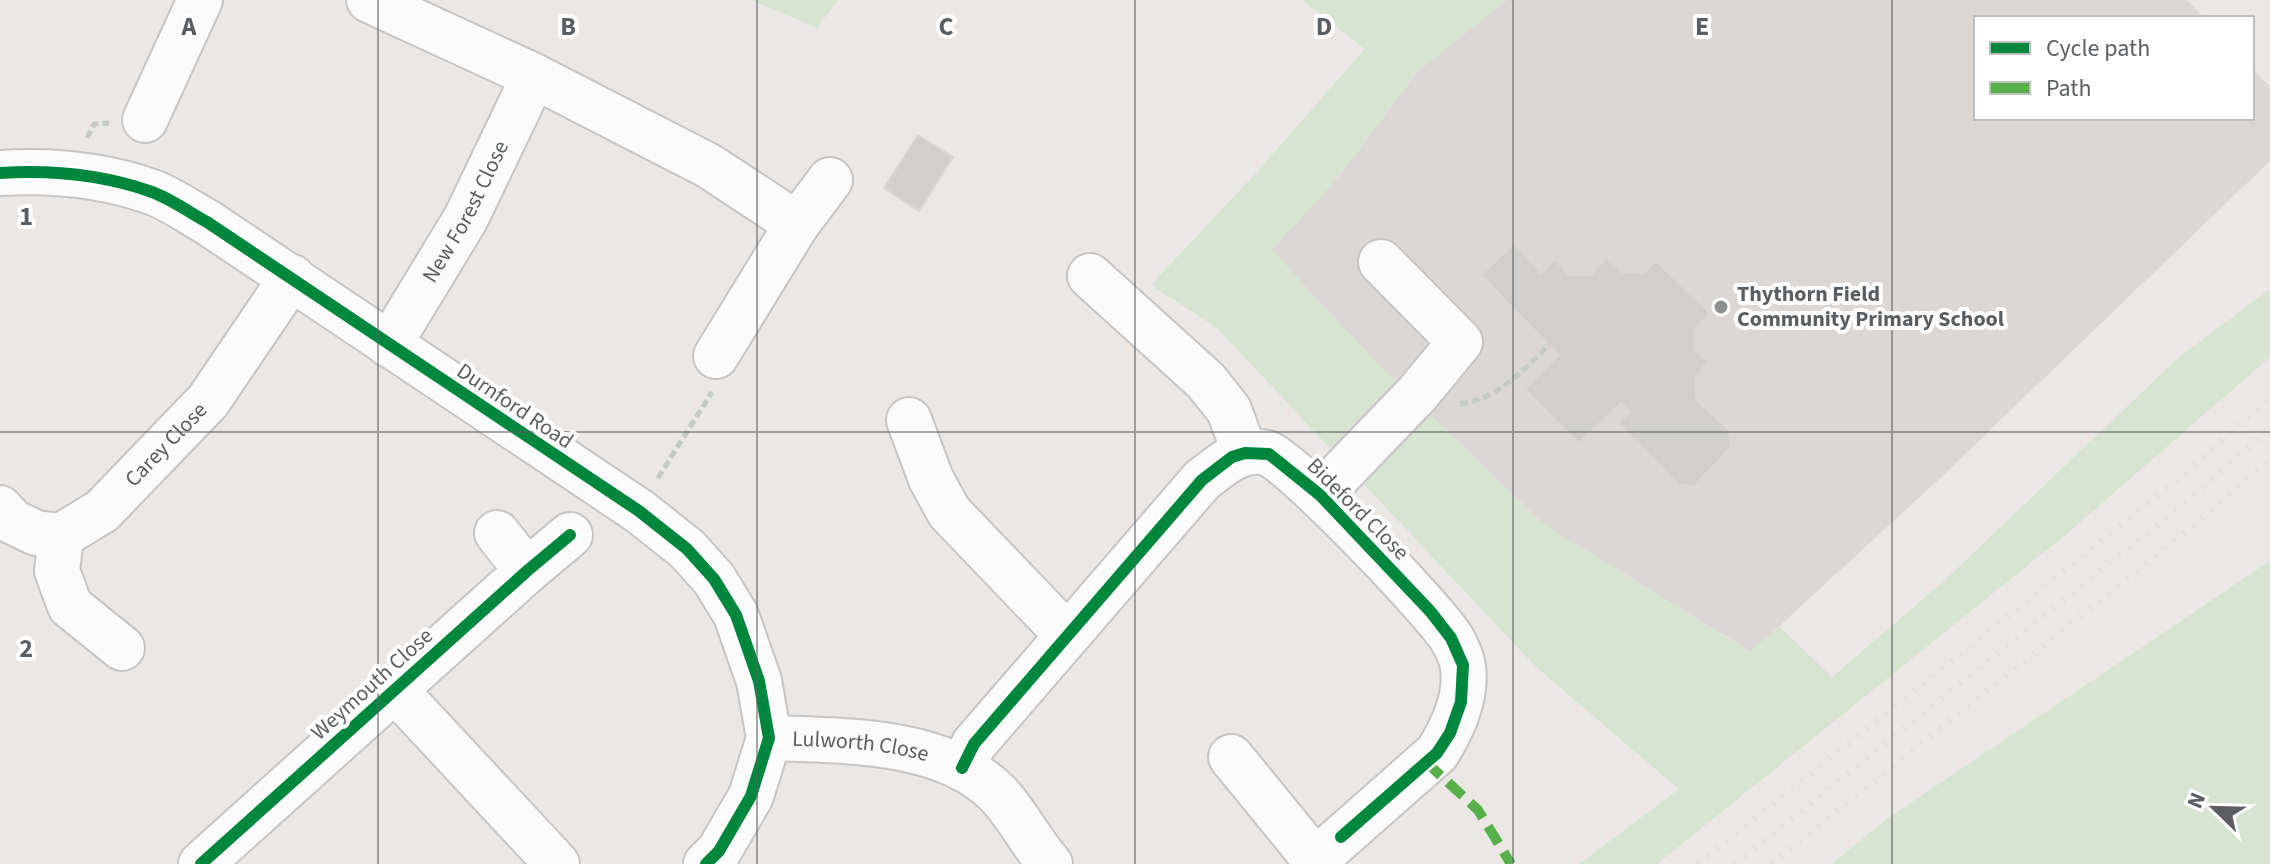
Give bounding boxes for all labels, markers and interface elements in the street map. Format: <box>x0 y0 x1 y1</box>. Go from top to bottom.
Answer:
text: A <box>181 8 198 45</box>
text: B <box>560 8 576 45</box>
text: C <box>938 8 954 45</box>
text: D <box>1316 8 1332 45</box>
text: E <box>1695 8 1709 45</box>
legend <box>1974 16 2254 120</box>
text: Cycle path <box>2046 31 2150 66</box>
text: Path <box>2046 71 2092 106</box>
street label: New Forest Close <box>414 135 517 289</box>
text: 1 <box>19 198 33 235</box>
place label: Thythorn Field Community Primary School <box>1737 278 2005 335</box>
marker: Thythorn Field Community Primary School <box>1712 298 1730 316</box>
street label: Durnford Road <box>450 355 580 457</box>
street label: Carey Close <box>117 395 215 494</box>
street label: Bideford Close <box>1299 450 1417 568</box>
street label: Weymouth Close <box>304 620 440 748</box>
text: 2 <box>19 630 33 667</box>
street label: Lulworth Close <box>792 723 933 770</box>
north arrow <box>2174 768 2254 848</box>
text: N <box>2179 788 2214 814</box>

